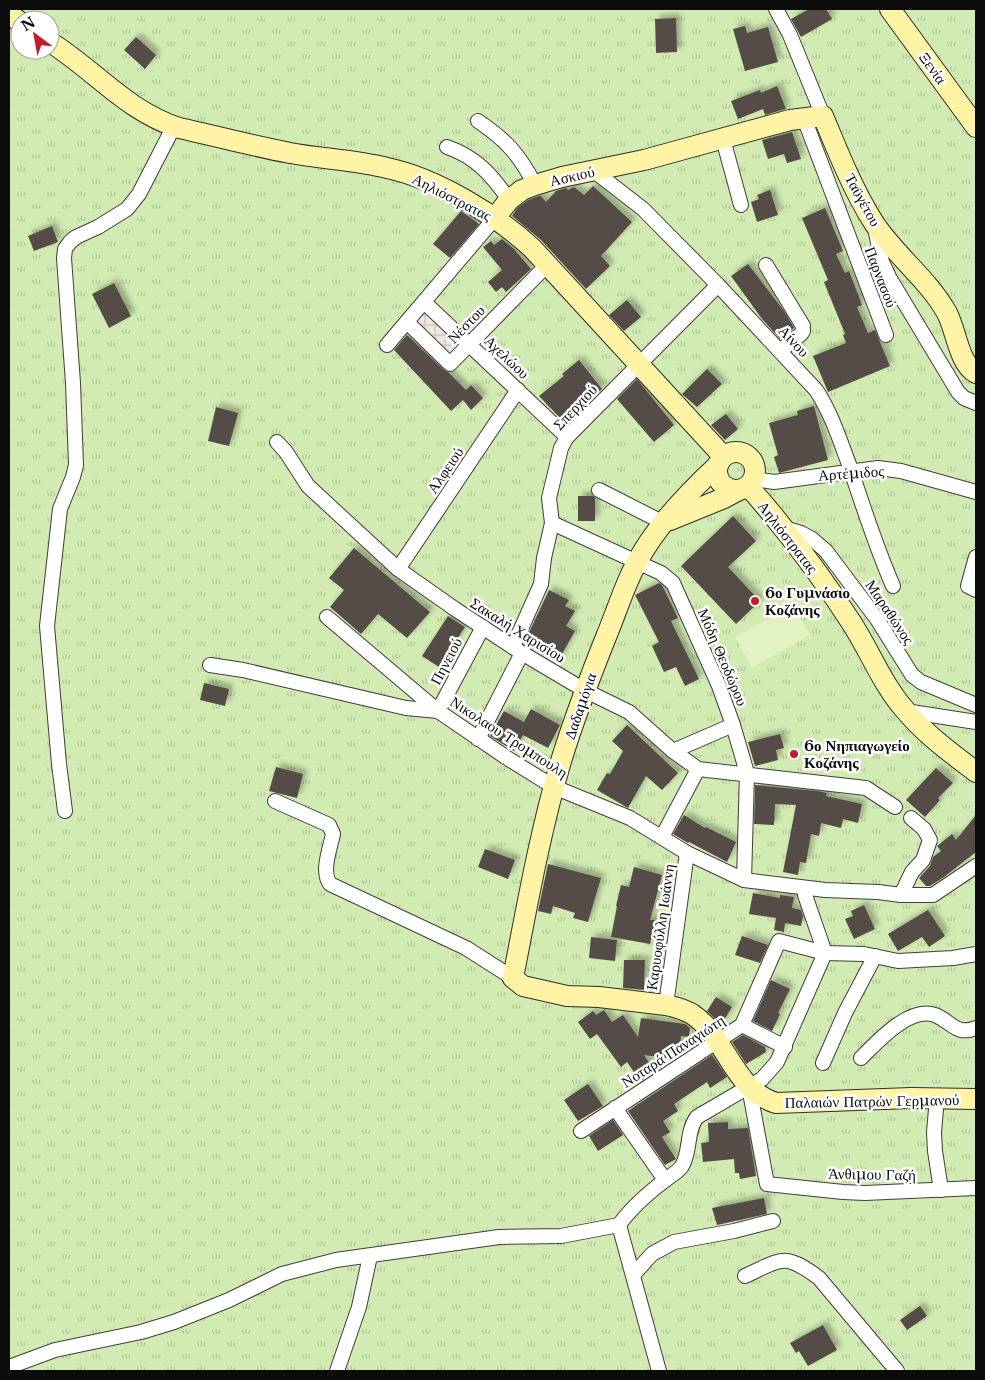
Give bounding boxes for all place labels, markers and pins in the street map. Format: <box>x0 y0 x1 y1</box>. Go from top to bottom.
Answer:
place label: 6ο Γυμνάσιο Κοζάνης <box>765 583 850 619</box>
marker: 6ο Γυμνάσιο Κοζάνης <box>749 595 761 607</box>
place label: 6ο Νηπιαγωγείο Κοζάνης <box>804 736 910 772</box>
marker: 6ο Νηπιαγωγείο Κοζάνης <box>788 748 800 760</box>

